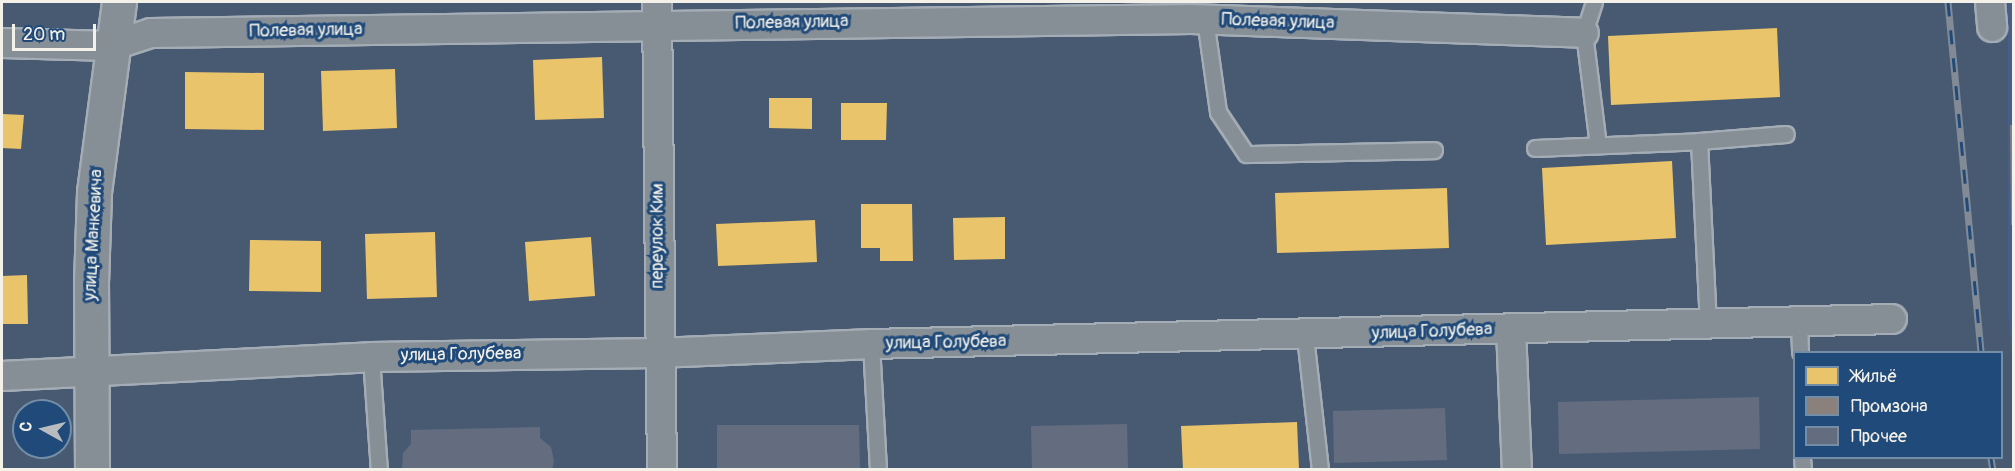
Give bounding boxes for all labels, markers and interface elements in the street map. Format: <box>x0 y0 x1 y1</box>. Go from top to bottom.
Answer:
street label: Полевая улица <box>1221 9 1335 35</box>
street label: Полевая улица <box>735 11 849 35</box>
scale bar <box>15 12 99 50</box>
street label: Полевая улица <box>249 19 363 43</box>
text: 20 m <box>23 23 65 46</box>
street label: улица Манкевича <box>80 169 108 301</box>
street label: переулок Ким <box>647 183 669 289</box>
street label: улица Голубева <box>1371 319 1493 345</box>
street label: улица Голубева <box>886 331 1006 355</box>
street label: улица Голубева <box>401 343 521 367</box>
legend <box>1793 351 2003 459</box>
text: Жильё <box>1851 365 1897 388</box>
text: Промзона <box>1851 395 1928 418</box>
north arrow <box>12 399 72 459</box>
text: С <box>16 420 37 433</box>
text: Прочее <box>1851 425 1907 448</box>

